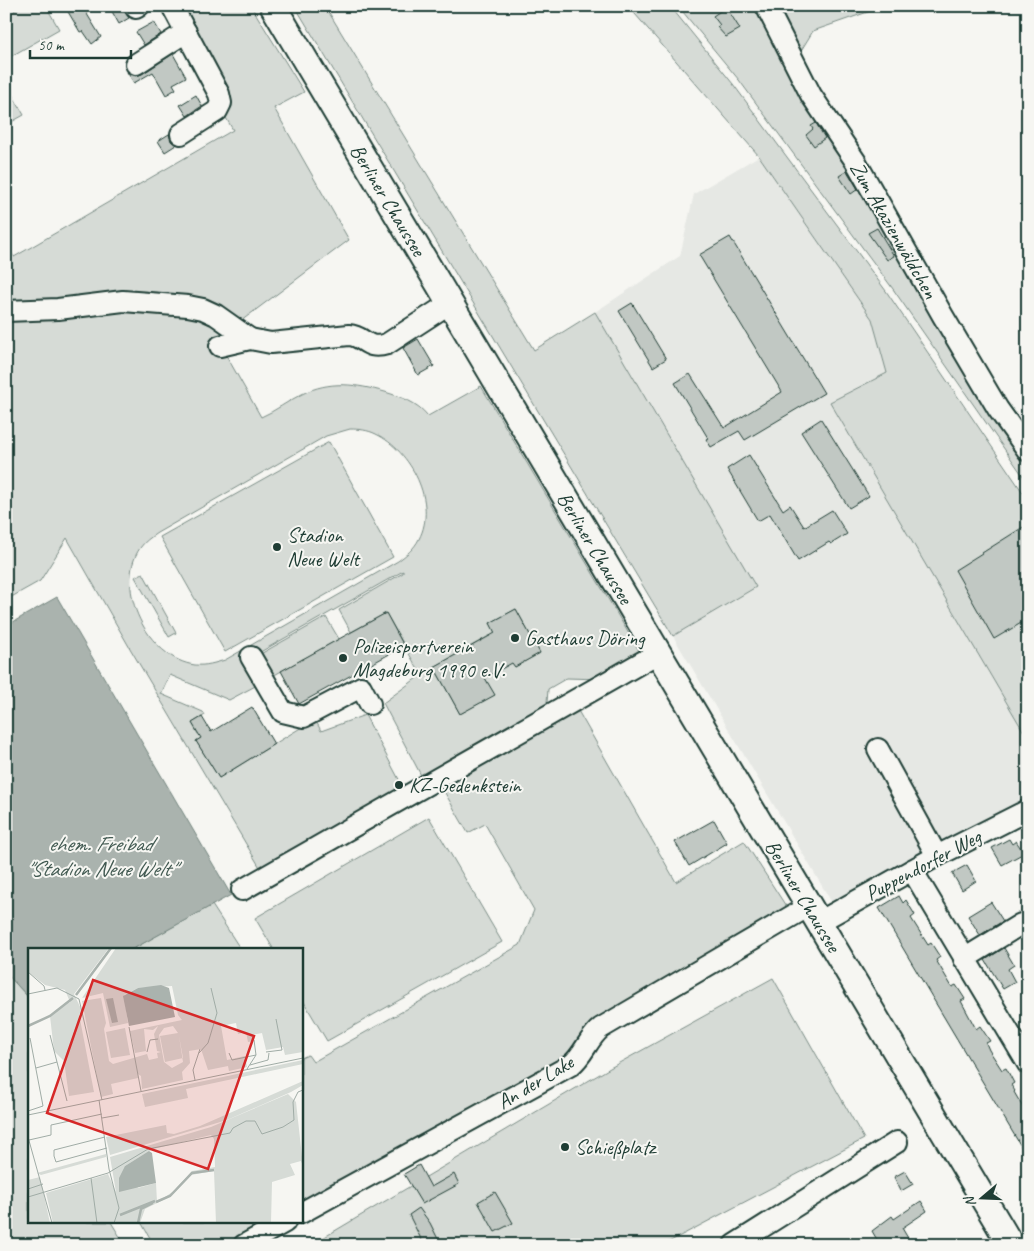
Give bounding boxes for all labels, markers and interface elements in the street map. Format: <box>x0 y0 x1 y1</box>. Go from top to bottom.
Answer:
scale bar <box>30 28 131 60</box>
text: 50 m <box>38 36 65 55</box>
street label: Berliner Chaussee <box>344 139 433 263</box>
street label: Zum Akazienwäldchen <box>844 157 944 304</box>
street label: Berliner Chaussee <box>551 487 640 611</box>
place label: Stadion Neue Welt <box>287 522 361 572</box>
marker: Stadion Neue Welt <box>271 541 283 553</box>
place label: Gasthaus Döring <box>525 625 646 651</box>
marker: Gasthaus Döring <box>509 632 521 644</box>
place label: Polizeisportverein Magdeburg 1990 e.V. <box>353 633 506 683</box>
marker: Polizeisportverein Magdeburg 1990 e.V. <box>337 652 349 664</box>
place label: KZ-Gedenkstein <box>409 772 522 798</box>
marker: KZ-Gedenkstein <box>393 779 405 791</box>
street label: Puppendorfer Weg <box>861 823 987 906</box>
water label: ehem. Freibad "Stadion Neue Welt" <box>25 830 183 883</box>
street label: Berliner Chaussee <box>759 835 848 959</box>
inset map <box>28 948 302 1224</box>
street label: An der Lake <box>492 1049 579 1115</box>
place label: Schießplatz <box>575 1134 657 1160</box>
marker: Schießplatz <box>559 1141 571 1153</box>
north arrow <box>956 1174 1006 1224</box>
text: N <box>960 1193 980 1209</box>

